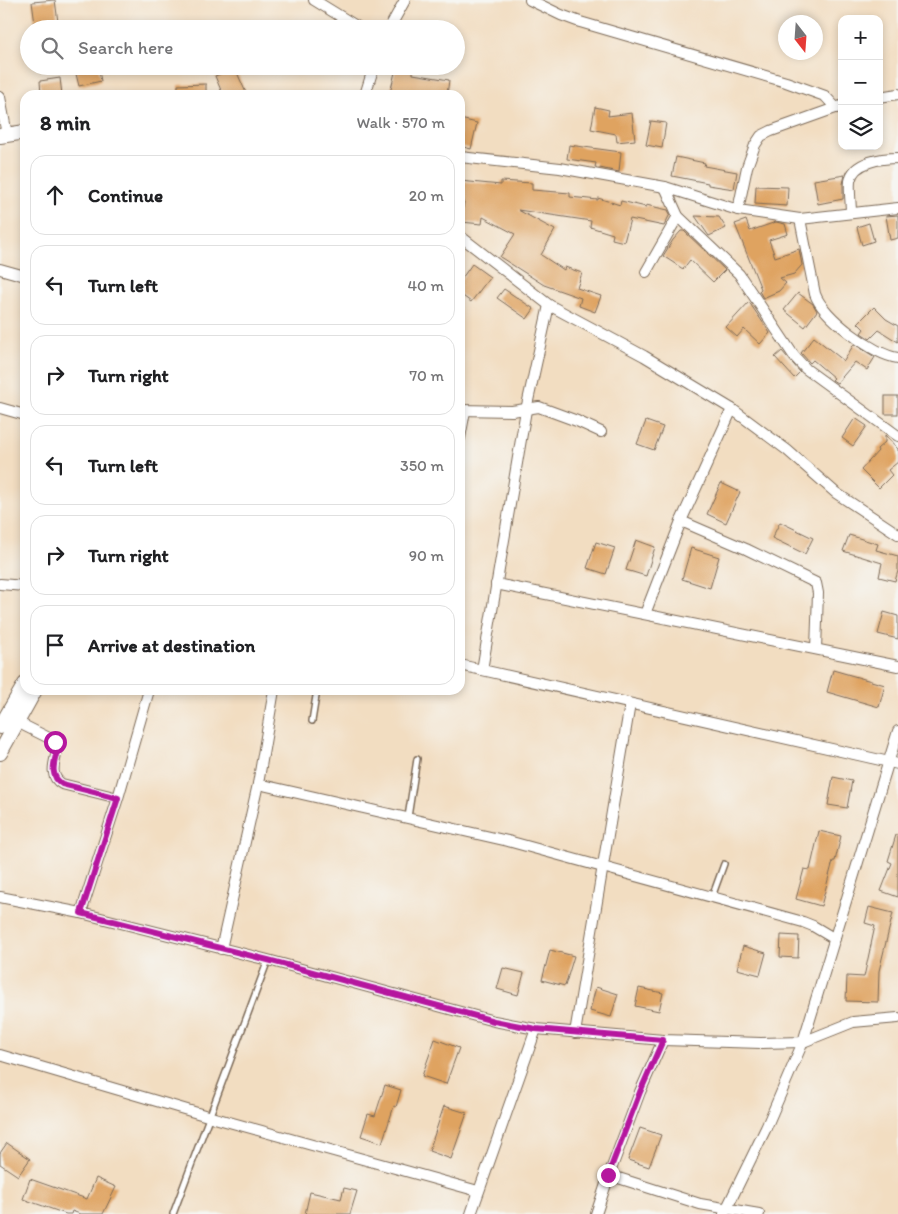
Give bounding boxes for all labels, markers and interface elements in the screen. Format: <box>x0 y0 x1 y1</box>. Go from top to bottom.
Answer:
north arrow <box>778 15 823 60</box>
map controls <box>838 15 883 150</box>
button: + <box>838 15 883 60</box>
search box <box>20 20 465 75</box>
icon: search <box>38 34 66 62</box>
text: Search here <box>78 36 173 59</box>
button: − <box>838 60 883 105</box>
button: layers <box>838 105 883 150</box>
text: 8 min <box>40 110 90 135</box>
text: Walk · 570 m <box>357 113 445 132</box>
icon: ahead <box>41 181 69 209</box>
text: Continue <box>88 184 163 207</box>
text: 20 m <box>409 186 444 205</box>
icon: left <box>41 271 69 299</box>
text: Turn left <box>88 274 158 297</box>
text: 40 m <box>407 276 444 295</box>
icon: right <box>41 361 69 389</box>
text: Turn right <box>88 364 169 387</box>
text: 70 m <box>409 366 444 385</box>
icon: left <box>41 451 69 479</box>
text: Turn left <box>88 454 158 477</box>
text: 350 m <box>400 456 444 475</box>
icon: right <box>41 541 69 569</box>
text: Turn right <box>88 544 169 567</box>
text: 90 m <box>409 546 444 565</box>
icon: arrive <box>41 631 69 659</box>
text: Arrive at destination <box>88 634 255 657</box>
route start <box>44 731 67 754</box>
route end <box>597 1164 620 1187</box>

